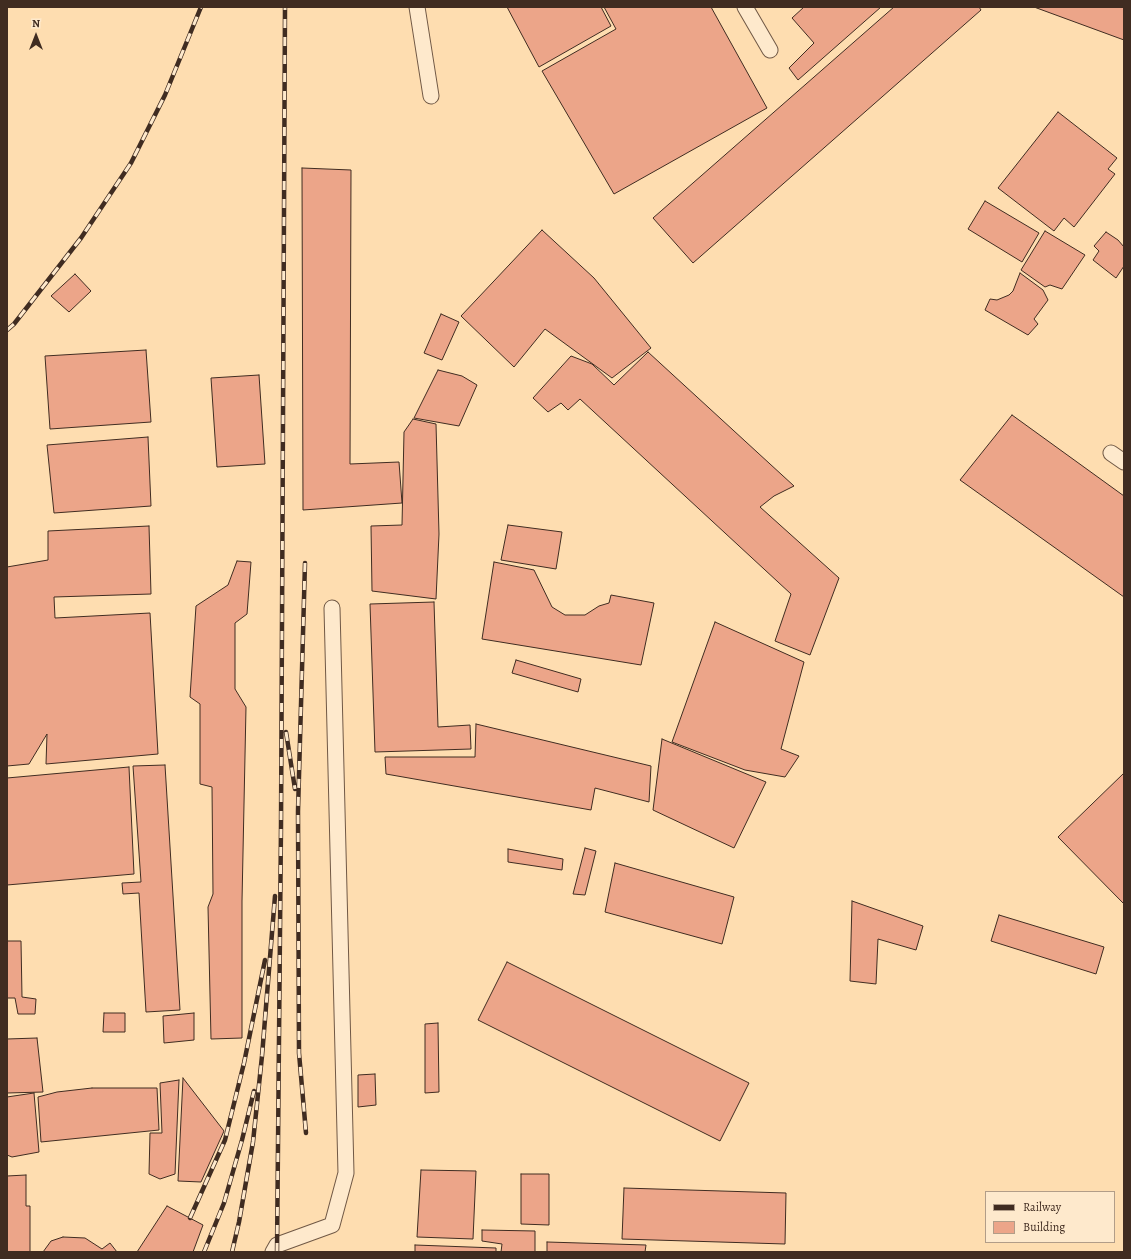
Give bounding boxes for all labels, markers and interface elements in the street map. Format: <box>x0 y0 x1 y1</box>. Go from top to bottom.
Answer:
north arrow <box>16 16 56 56</box>
text: N <box>32 16 40 31</box>
legend <box>985 1191 1115 1243</box>
text: Railway <box>1023 1199 1061 1215</box>
text: Building <box>1023 1219 1065 1235</box>

